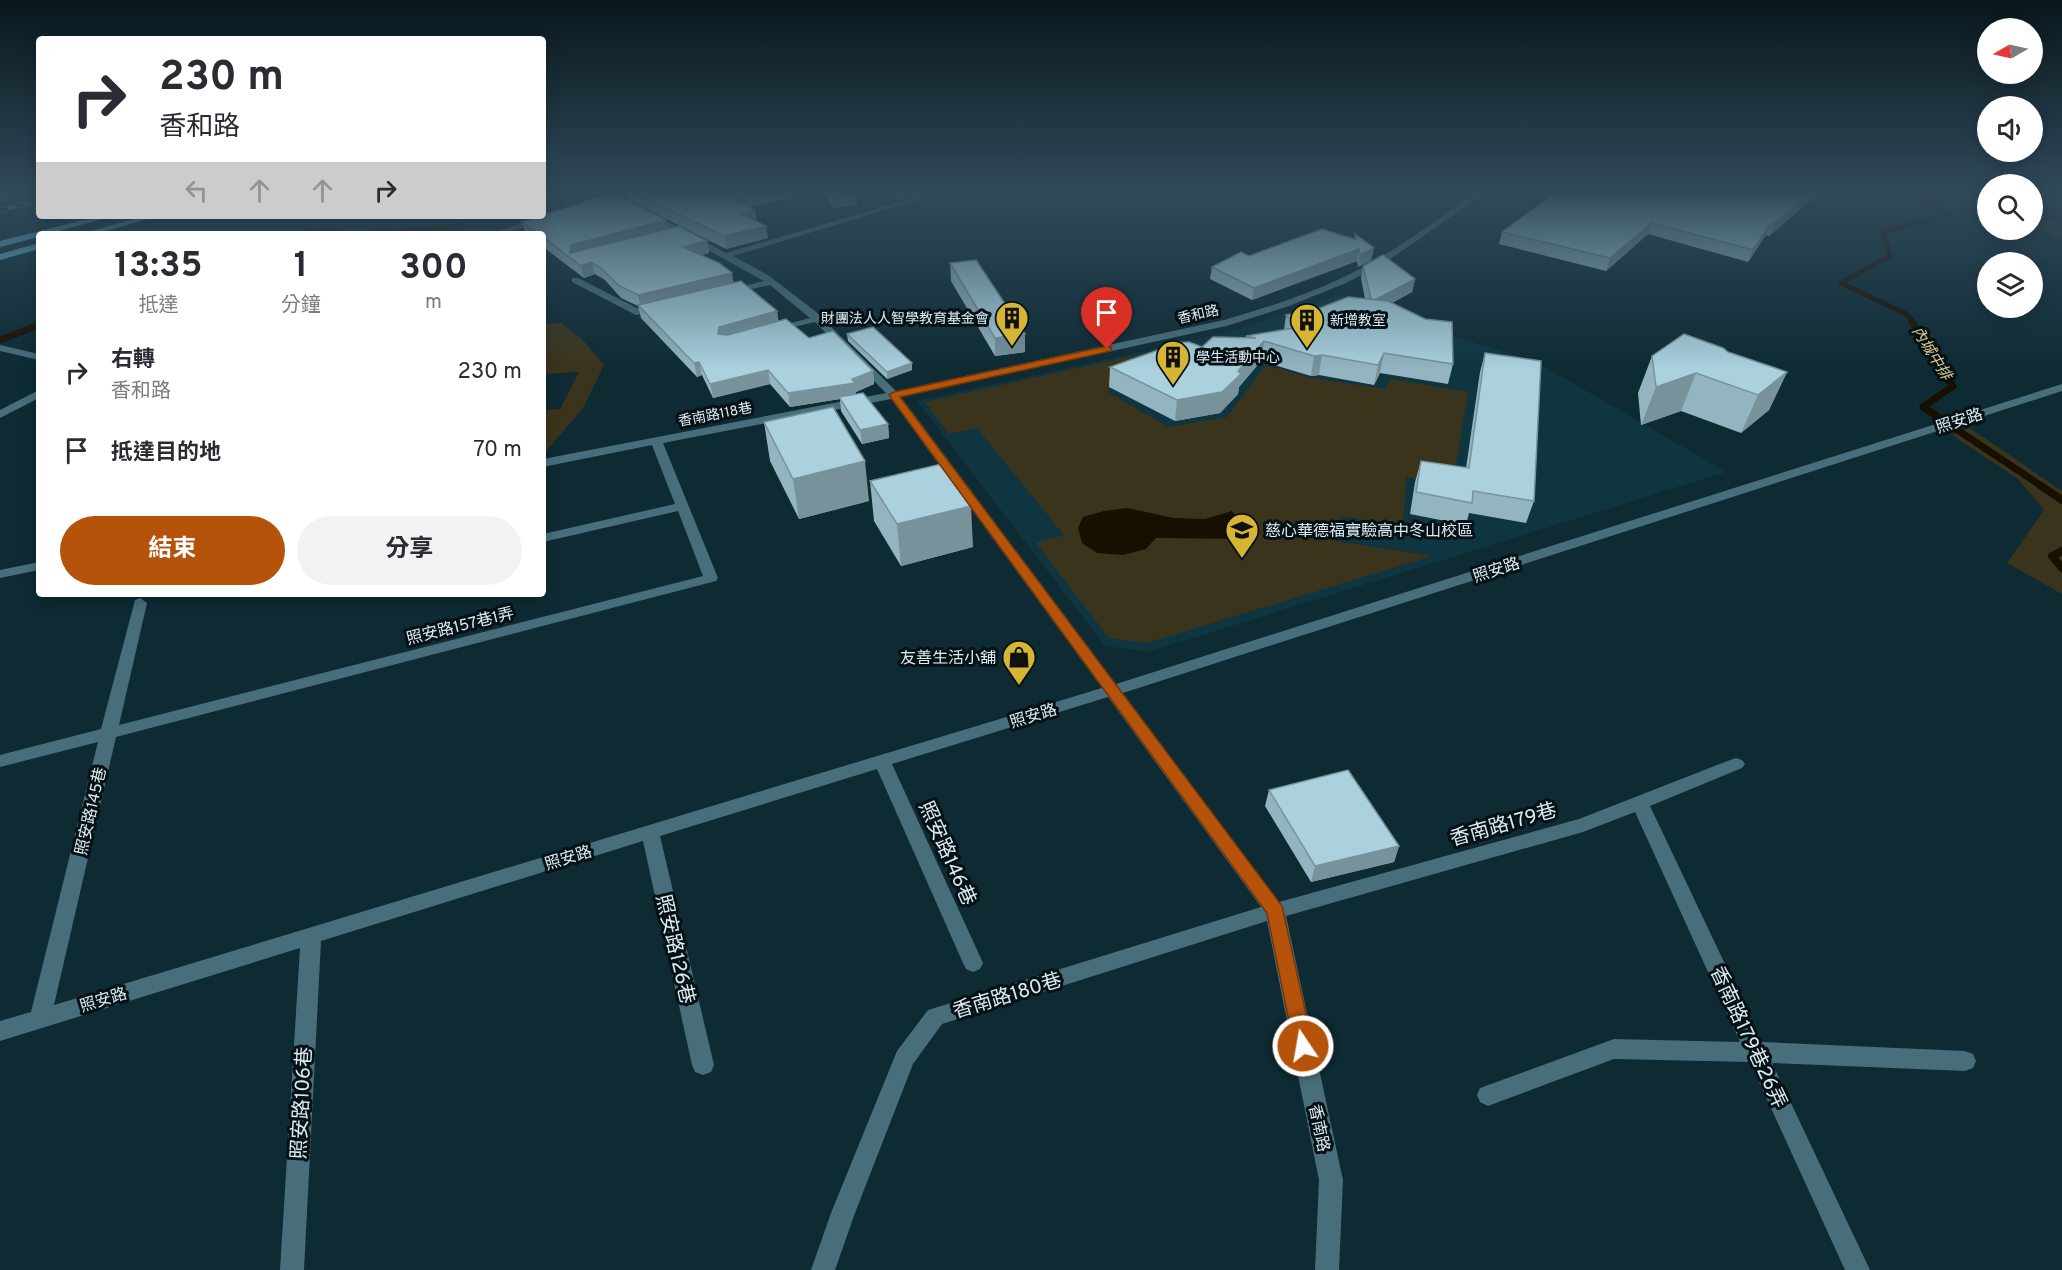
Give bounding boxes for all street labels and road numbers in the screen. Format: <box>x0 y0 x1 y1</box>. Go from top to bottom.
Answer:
street label: 香和路 <box>1176 302 1221 328</box>
street label: 香南路118巷 <box>677 400 754 431</box>
street label: 照安路 <box>1934 405 1986 439</box>
street label: 照安路 <box>1471 554 1523 588</box>
street label: 照安路157巷1弄 <box>405 604 516 650</box>
street label: 照安路 <box>1008 700 1059 733</box>
street label: 照安路145巷 <box>72 766 112 857</box>
street label: 照安路146巷 <box>912 798 981 910</box>
street label: 香南路179巷 <box>1447 798 1560 854</box>
street label: 照安路 <box>543 842 594 875</box>
street label: 照安路126巷 <box>649 892 699 1007</box>
street label: 香南路179巷26弄 <box>1703 963 1792 1113</box>
street label: 香南路180巷 <box>950 968 1065 1026</box>
street label: 照安路 <box>78 984 129 1017</box>
street label: 照安路106巷 <box>287 1046 319 1160</box>
street label: 香南路 <box>1303 1103 1333 1154</box>

